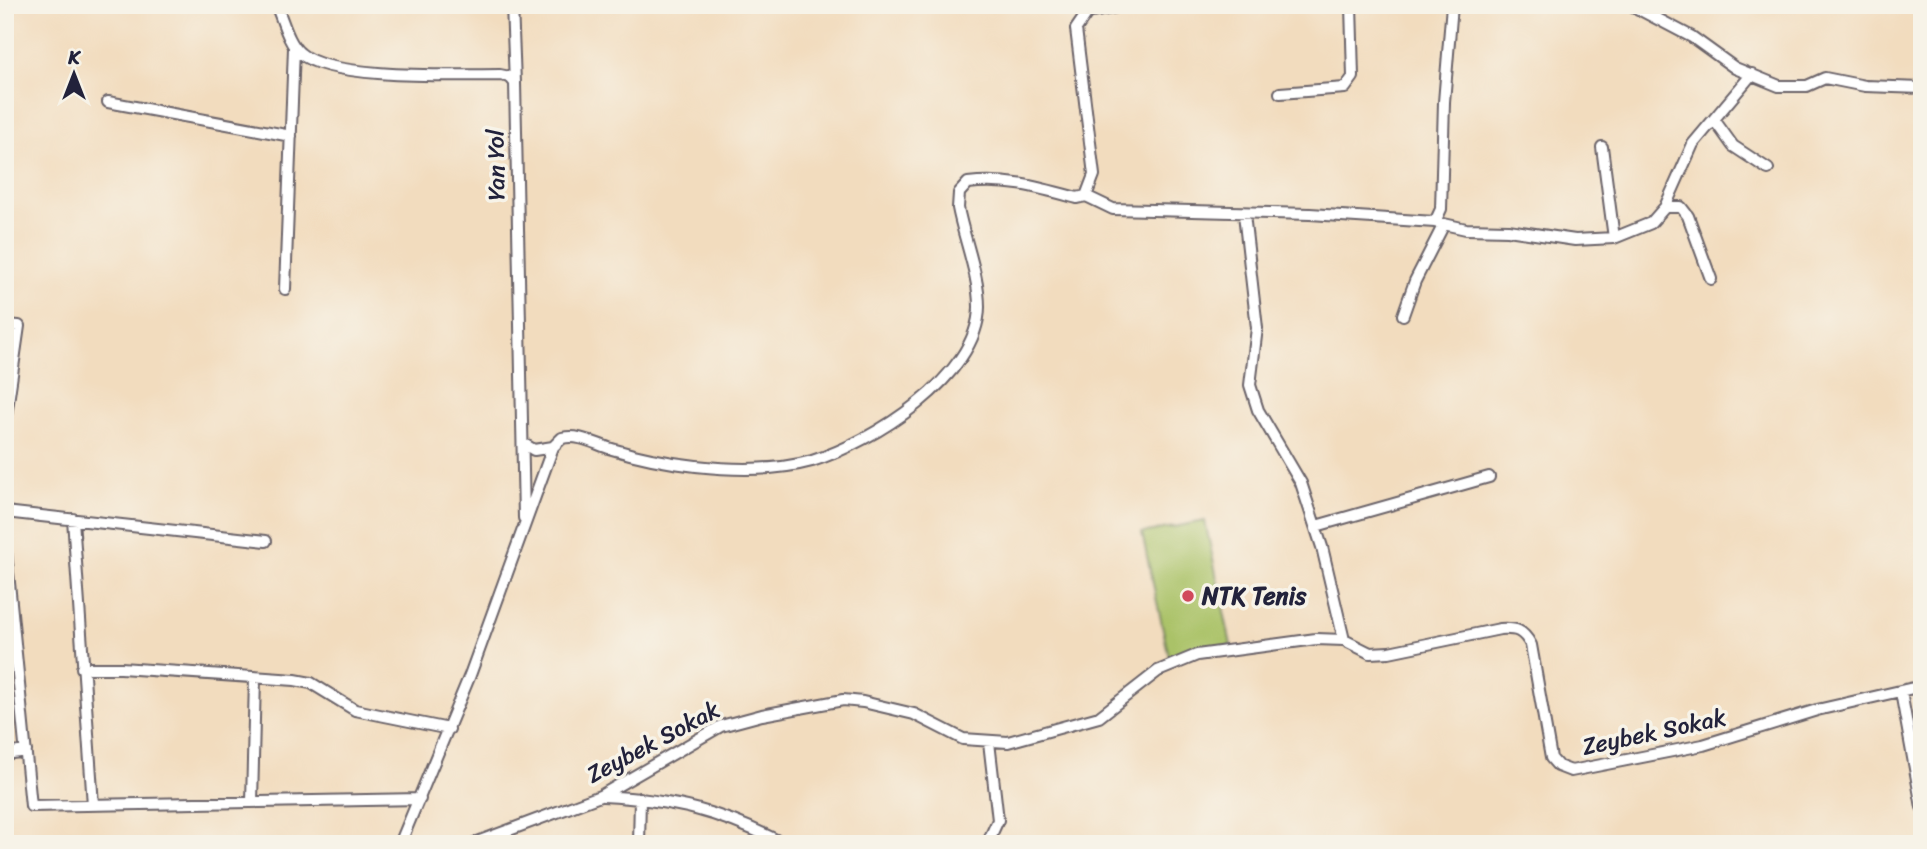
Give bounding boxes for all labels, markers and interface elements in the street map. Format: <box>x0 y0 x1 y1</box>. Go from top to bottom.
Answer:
north arrow <box>38 38 108 108</box>
text: K <box>67 41 81 74</box>
street label: Yan Yol <box>474 128 518 201</box>
place label: NTK Tenis <box>1201 575 1307 617</box>
marker: NTK Tenis <box>1180 588 1196 604</box>
street label: Zeybek Sokak <box>578 689 728 795</box>
street label: Zeybek Sokak <box>1578 696 1730 768</box>

